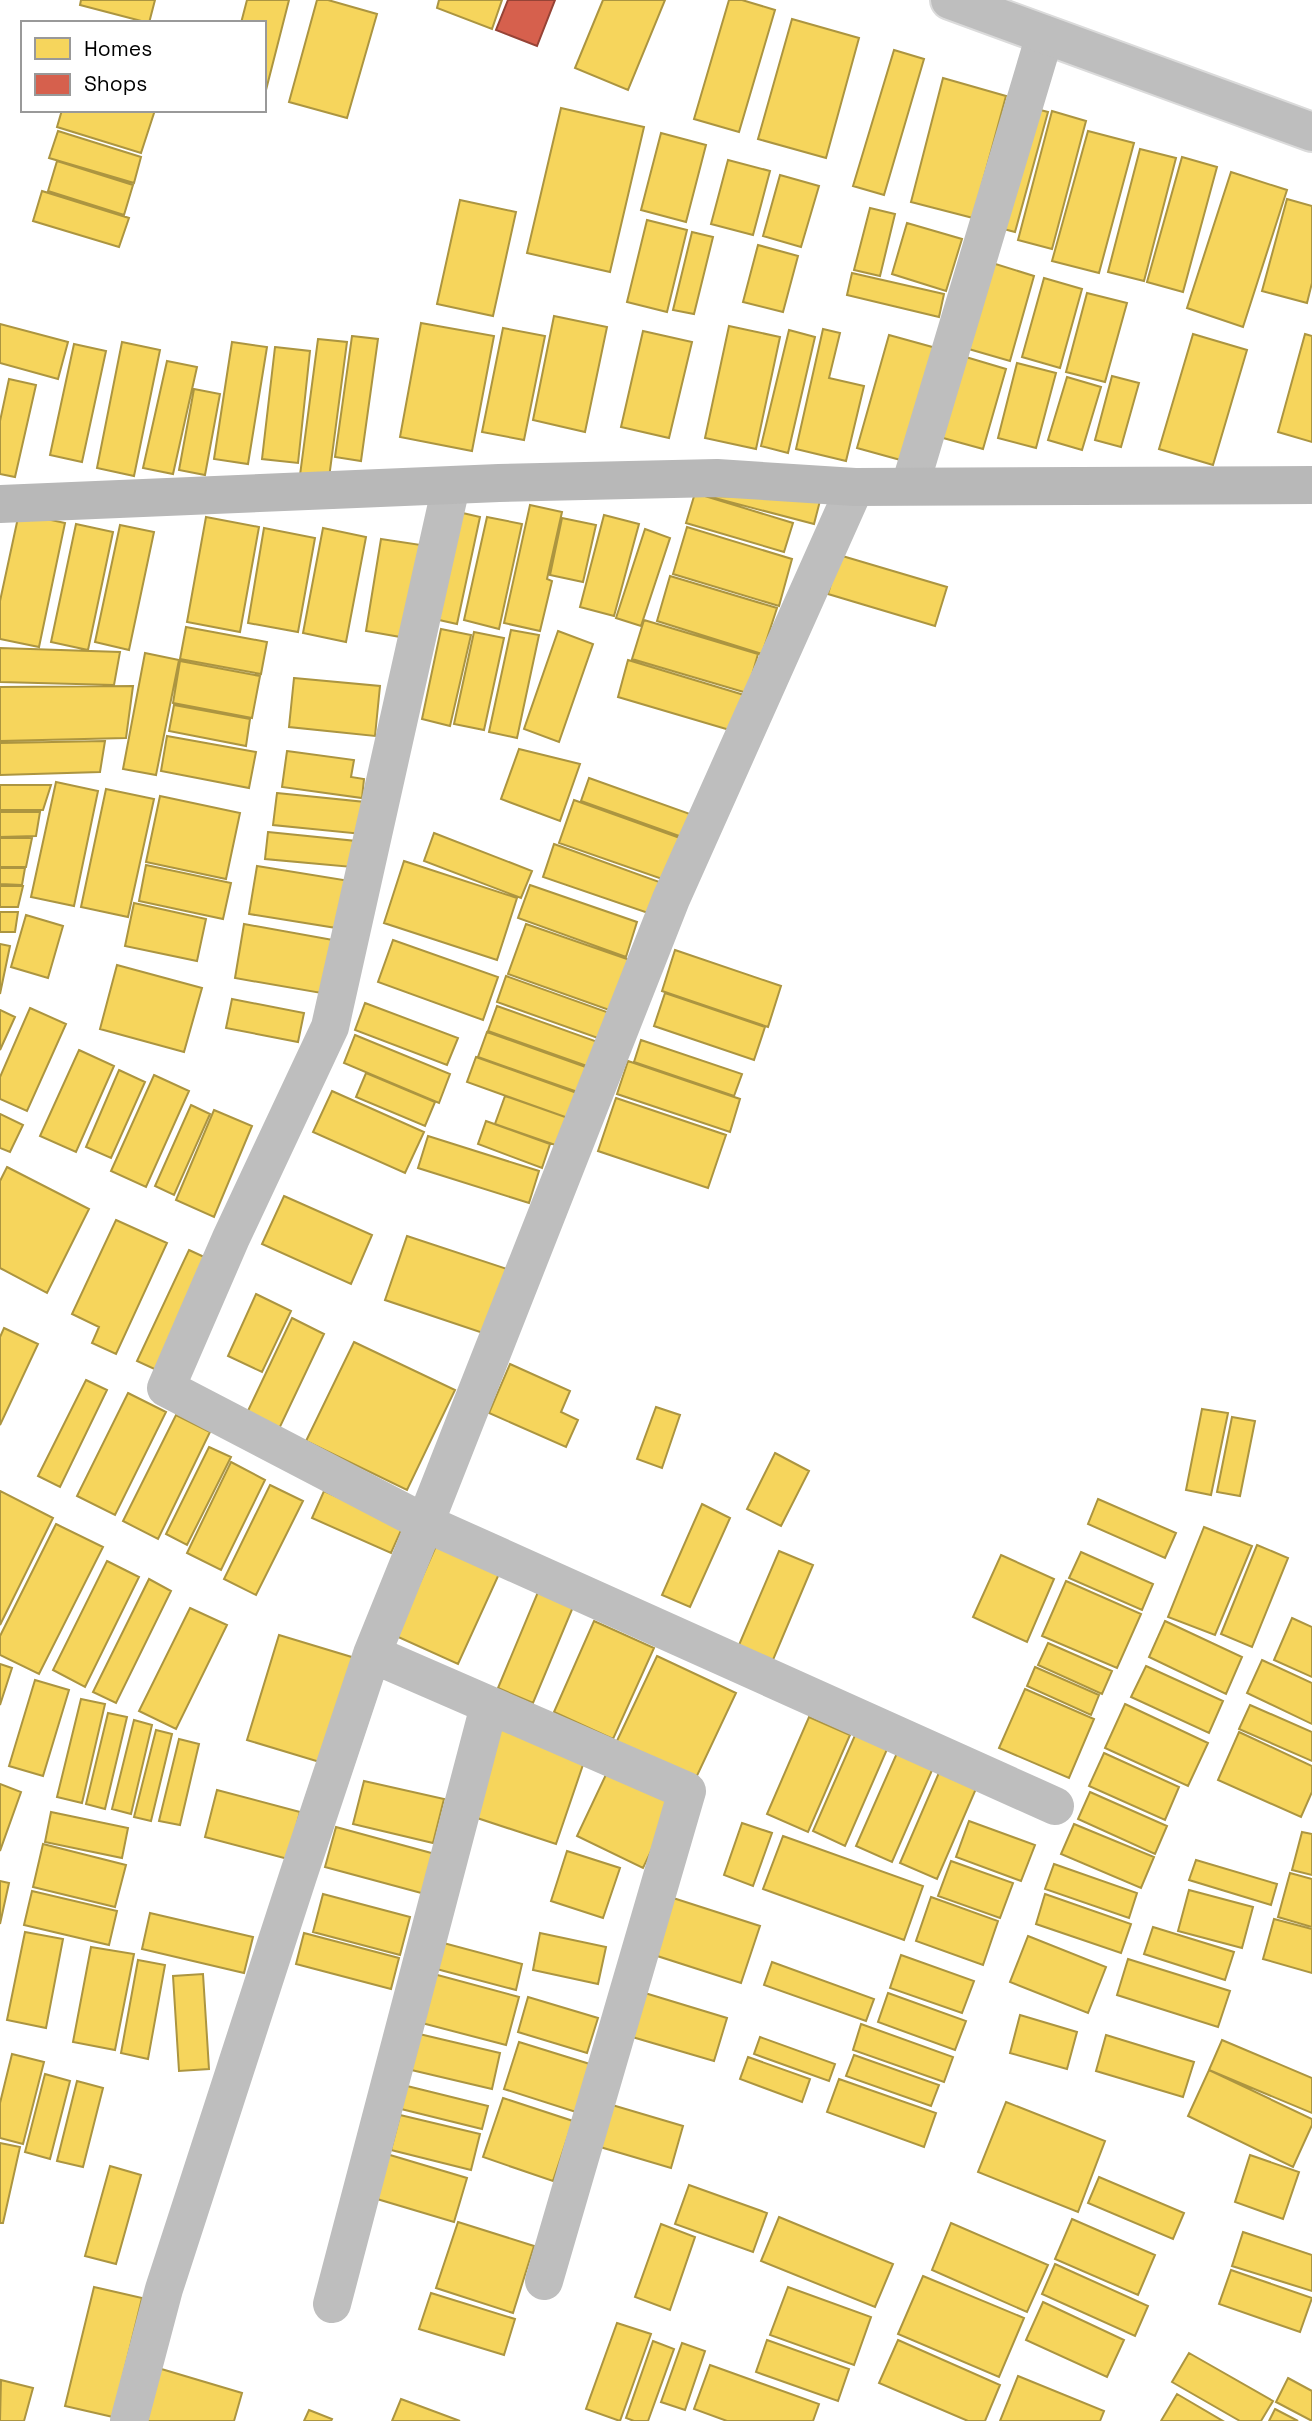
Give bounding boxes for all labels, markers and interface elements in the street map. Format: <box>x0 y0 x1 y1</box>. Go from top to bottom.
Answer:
legend <box>21 21 266 112</box>
text: Homes <box>84 35 152 62</box>
text: Shops <box>84 70 147 97</box>

